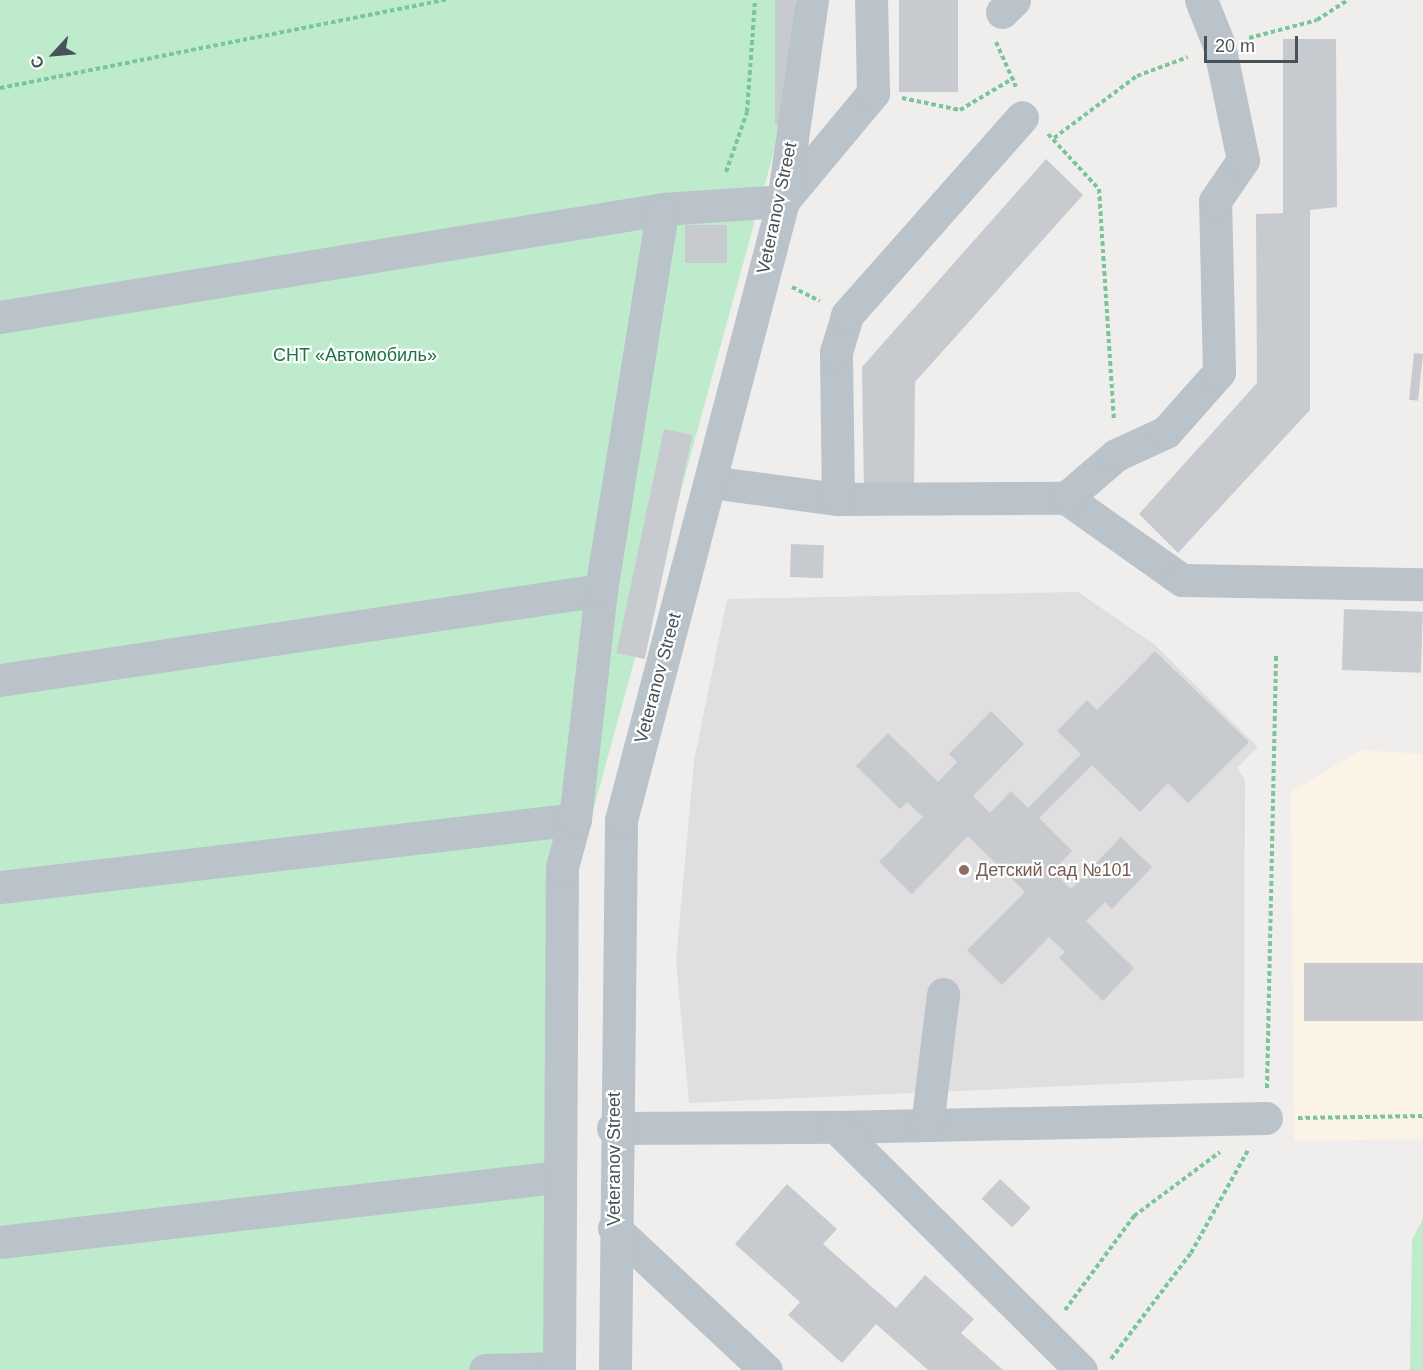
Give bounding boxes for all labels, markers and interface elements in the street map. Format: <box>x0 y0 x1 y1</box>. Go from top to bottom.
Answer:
north arrow <box>24 24 84 84</box>
scale bar <box>1207 24 1302 62</box>
text: 20 m <box>1215 36 1255 56</box>
text: С <box>27 53 48 71</box>
street label: Veteranov Street <box>752 140 802 276</box>
park label: СНТ «Автомобиль» <box>273 344 437 366</box>
street label: Veteranov Street <box>630 610 686 746</box>
place label: Детский сад №101 <box>976 859 1131 881</box>
marker: Детский сад №101 <box>957 863 971 877</box>
street label: Veteranov Street <box>603 1092 625 1226</box>

